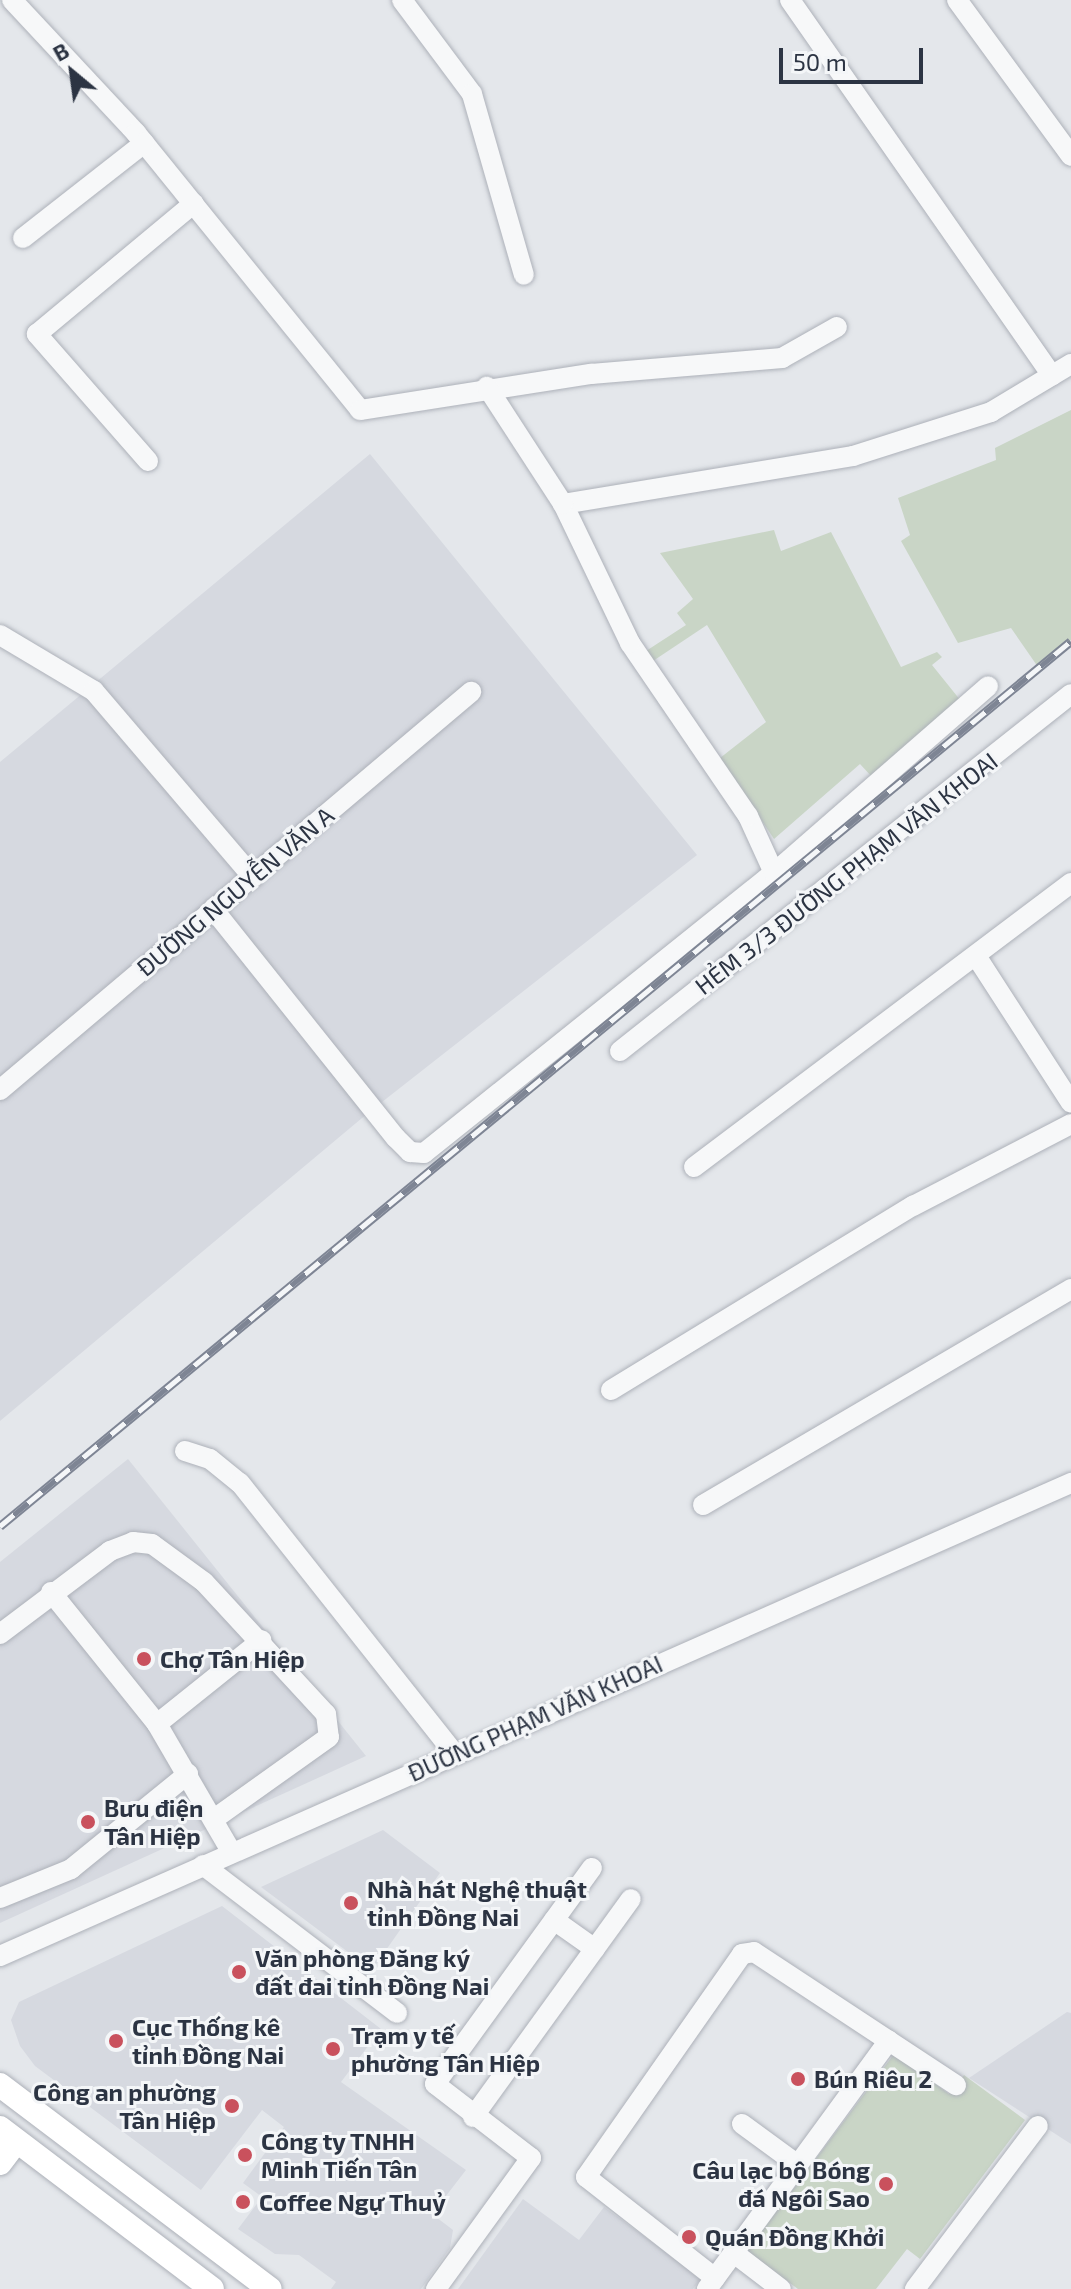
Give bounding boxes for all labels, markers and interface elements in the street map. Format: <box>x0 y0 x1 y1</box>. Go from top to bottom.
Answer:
north arrow <box>32 32 112 112</box>
scale bar <box>783 32 927 82</box>
text: B <box>48 36 73 66</box>
text: 50 m <box>793 47 847 76</box>
street label: HẺM 3/3 ĐƯỜNG PHẠM VĂN KHOAI <box>689 746 1003 1000</box>
street label: ĐƯỜNG NGUYỄN VĂN A <box>130 800 340 982</box>
place label: Chợ Tân Hiệp <box>160 1645 305 1673</box>
street label: ĐƯỜNG PHẠM VĂN KHOAI <box>403 1649 667 1787</box>
marker: Chợ Tân Hiệp <box>135 1650 153 1668</box>
place label: Bưu điện Tân Hiệp <box>104 1794 203 1850</box>
marker: Bưu điện Tân Hiệp <box>79 1813 97 1831</box>
place label: Nhà hát Nghệ thuật tỉnh Đồng Nai <box>367 1875 587 1931</box>
marker: Nhà hát Nghệ thuật tỉnh Đồng Nai <box>342 1894 360 1912</box>
place label: Văn phòng Đăng ký đất đai tỉnh Đồng Nai <box>255 1944 490 2000</box>
marker: Văn phòng Đăng ký đất đai tỉnh Đồng Nai <box>230 1963 248 1981</box>
place label: Cục Thống kê tỉnh Đồng Nai <box>132 2013 284 2069</box>
place label: Trạm y tế phường Tân Hiệp <box>351 2021 541 2077</box>
marker: Cục Thống kê tỉnh Đồng Nai <box>107 2032 125 2050</box>
marker: Trạm y tế phường Tân Hiệp <box>322 2038 344 2060</box>
place label: Bún Riêu 2 <box>814 2065 932 2093</box>
marker: Bún Riêu 2 <box>789 2070 807 2088</box>
place label: Công an phường Tân Hiệp <box>33 2078 216 2134</box>
marker: Công an phường Tân Hiệp <box>223 2097 241 2115</box>
place label: Công ty TNHH Minh Tiến Tân <box>261 2127 418 2183</box>
marker: Công ty TNHH Minh Tiến Tân <box>236 2146 254 2164</box>
place label: Câu lạc bộ Bóng đá Ngôi Sao <box>692 2156 870 2212</box>
marker: Câu lạc bộ Bóng đá Ngôi Sao <box>877 2175 895 2193</box>
place label: Coffee Ngự Thuỷ <box>259 2188 446 2216</box>
marker: Coffee Ngự Thuỷ <box>234 2193 252 2211</box>
place label: Quán Đồng Khởi <box>705 2223 884 2251</box>
marker: Quán Đồng Khởi <box>680 2228 698 2246</box>

